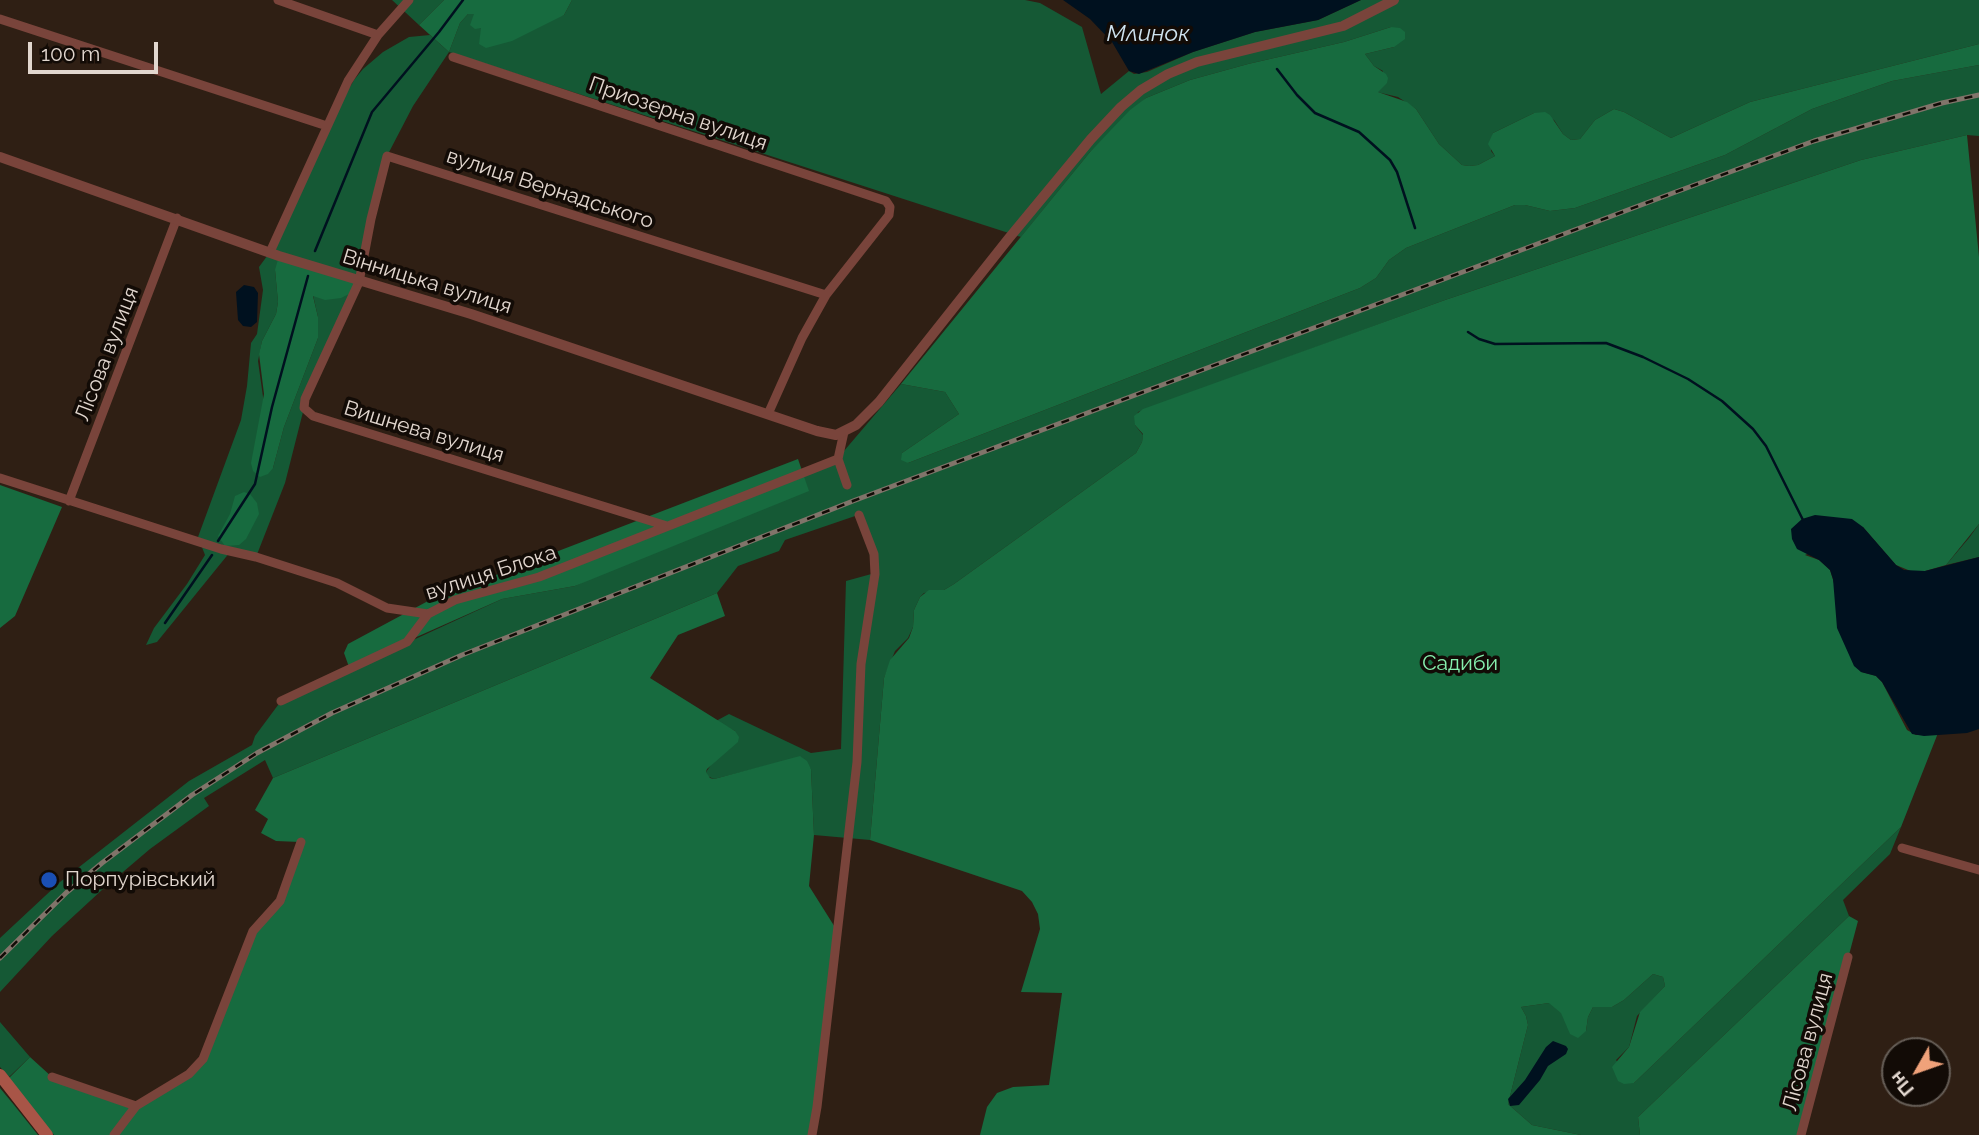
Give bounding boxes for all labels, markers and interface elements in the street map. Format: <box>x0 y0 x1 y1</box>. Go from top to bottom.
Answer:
water label: Млинок <box>1106 20 1190 48</box>
scale bar <box>32 28 161 72</box>
text: 100 m <box>41 41 100 66</box>
street label: Приозерна вулиця <box>585 72 771 156</box>
street label: вулиця Вернадського <box>443 144 657 234</box>
street label: Вінницька вулиця <box>339 244 515 320</box>
street label: Лісова вулиця <box>70 283 144 425</box>
street label: Вишнева вулиця <box>341 396 507 468</box>
street label: вулиця Блока <box>422 540 560 606</box>
park label: Садиби <box>1422 651 1498 677</box>
place label: Порпурівський <box>65 867 215 893</box>
marker: Порпурівський <box>39 870 59 890</box>
street label: Лісова вулиця <box>1777 970 1839 1114</box>
north arrow <box>1881 1037 1951 1107</box>
text: Пн <box>1885 1067 1918 1101</box>

